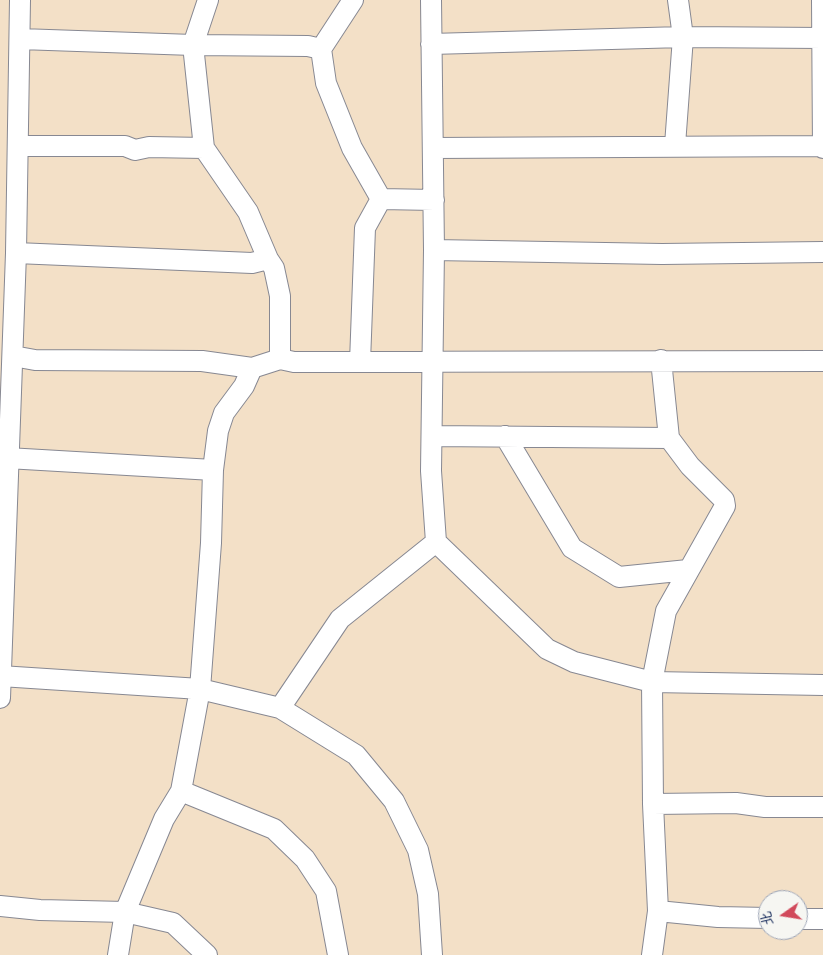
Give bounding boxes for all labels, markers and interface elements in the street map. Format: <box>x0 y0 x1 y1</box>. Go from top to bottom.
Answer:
north arrow <box>758 890 808 940</box>
text: 北 <box>759 910 779 927</box>

